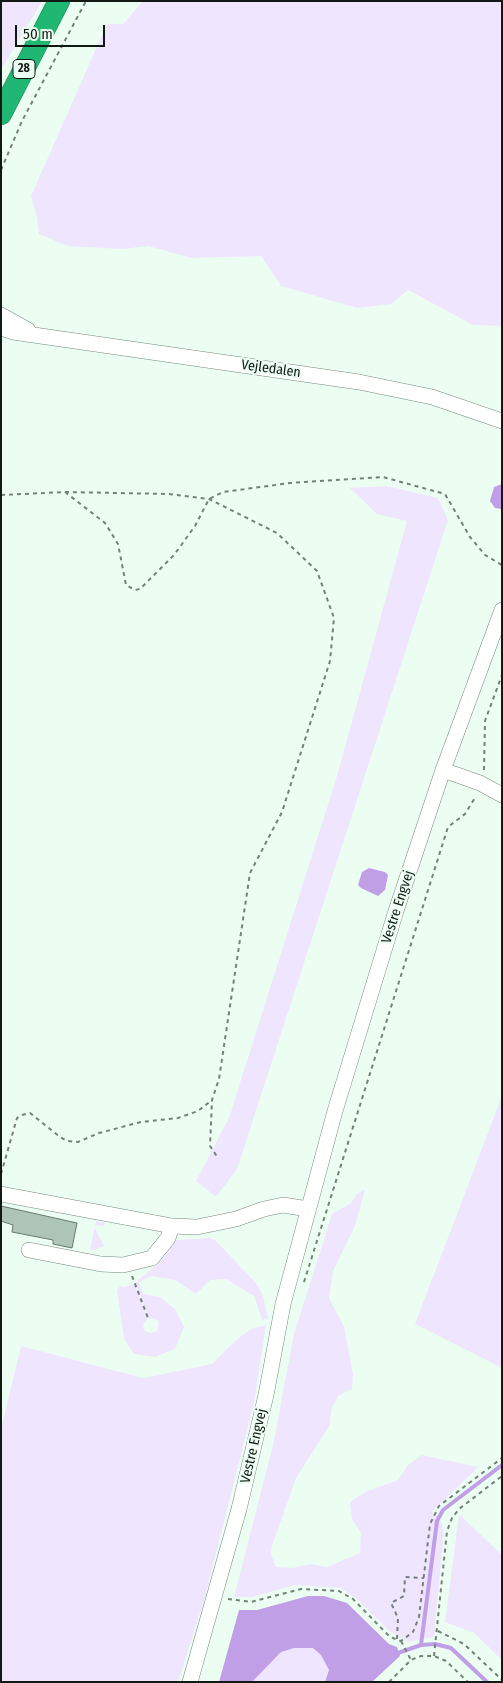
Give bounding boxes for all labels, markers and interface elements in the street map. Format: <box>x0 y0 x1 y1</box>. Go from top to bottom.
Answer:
scale bar <box>18 15 108 47</box>
text: 50 m <box>23 25 53 43</box>
road number: 28 <box>13 60 35 78</box>
street label: Vejledalen <box>240 357 302 381</box>
street label: Vestre Engvej <box>378 868 418 946</box>
street label: Vestre Engvej <box>237 1407 271 1485</box>

